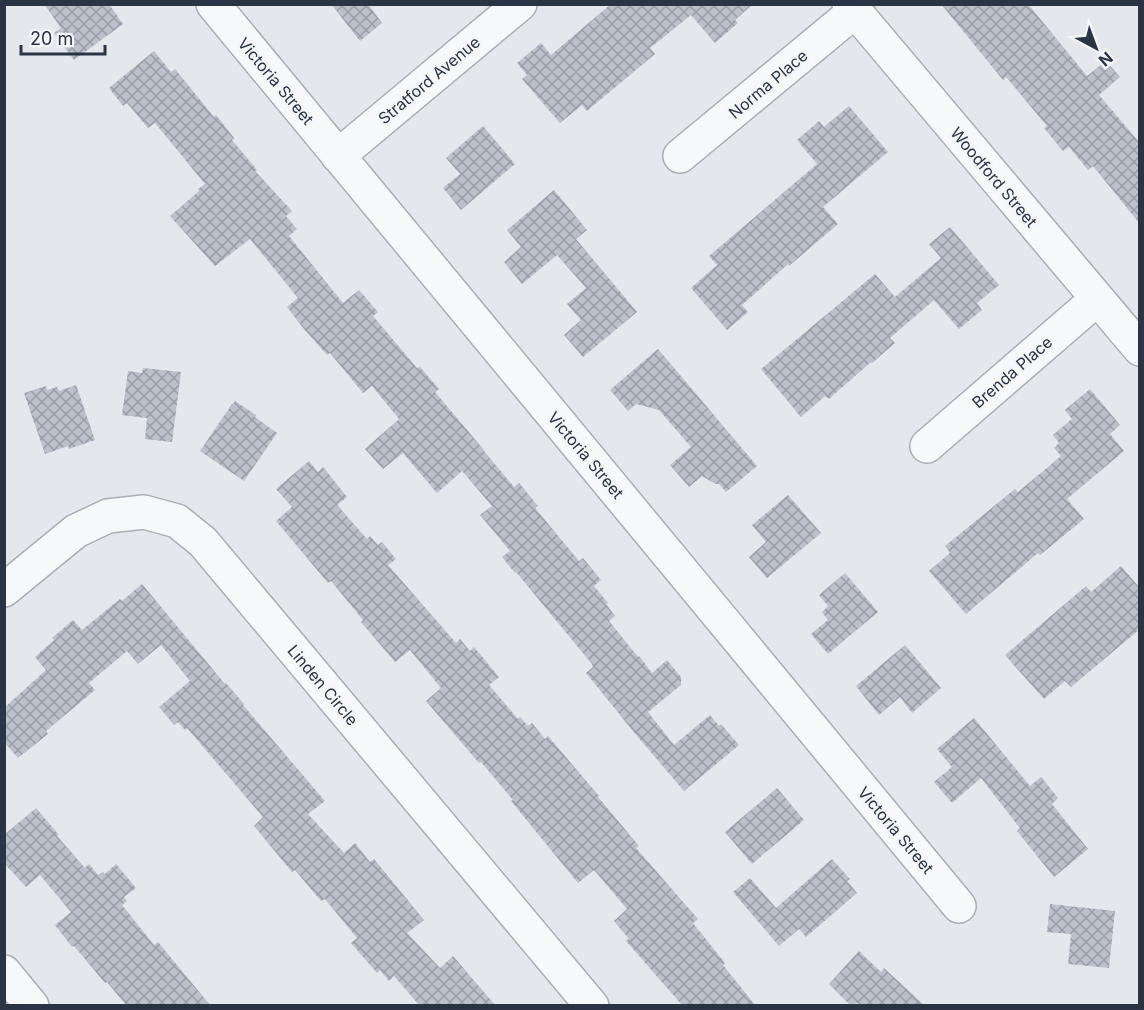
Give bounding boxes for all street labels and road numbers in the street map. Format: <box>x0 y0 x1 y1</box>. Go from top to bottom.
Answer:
street label: Stratford Avenue <box>374 32 484 128</box>
street label: Victoria Street <box>234 33 318 129</box>
street label: Norma Place <box>724 45 812 123</box>
street label: Woodford Street <box>946 123 1042 231</box>
street label: Brenda Place <box>968 332 1056 412</box>
street label: Victoria Street <box>544 407 628 503</box>
street label: Linden Circle <box>283 641 363 729</box>
street label: Victoria Street <box>854 782 938 878</box>

